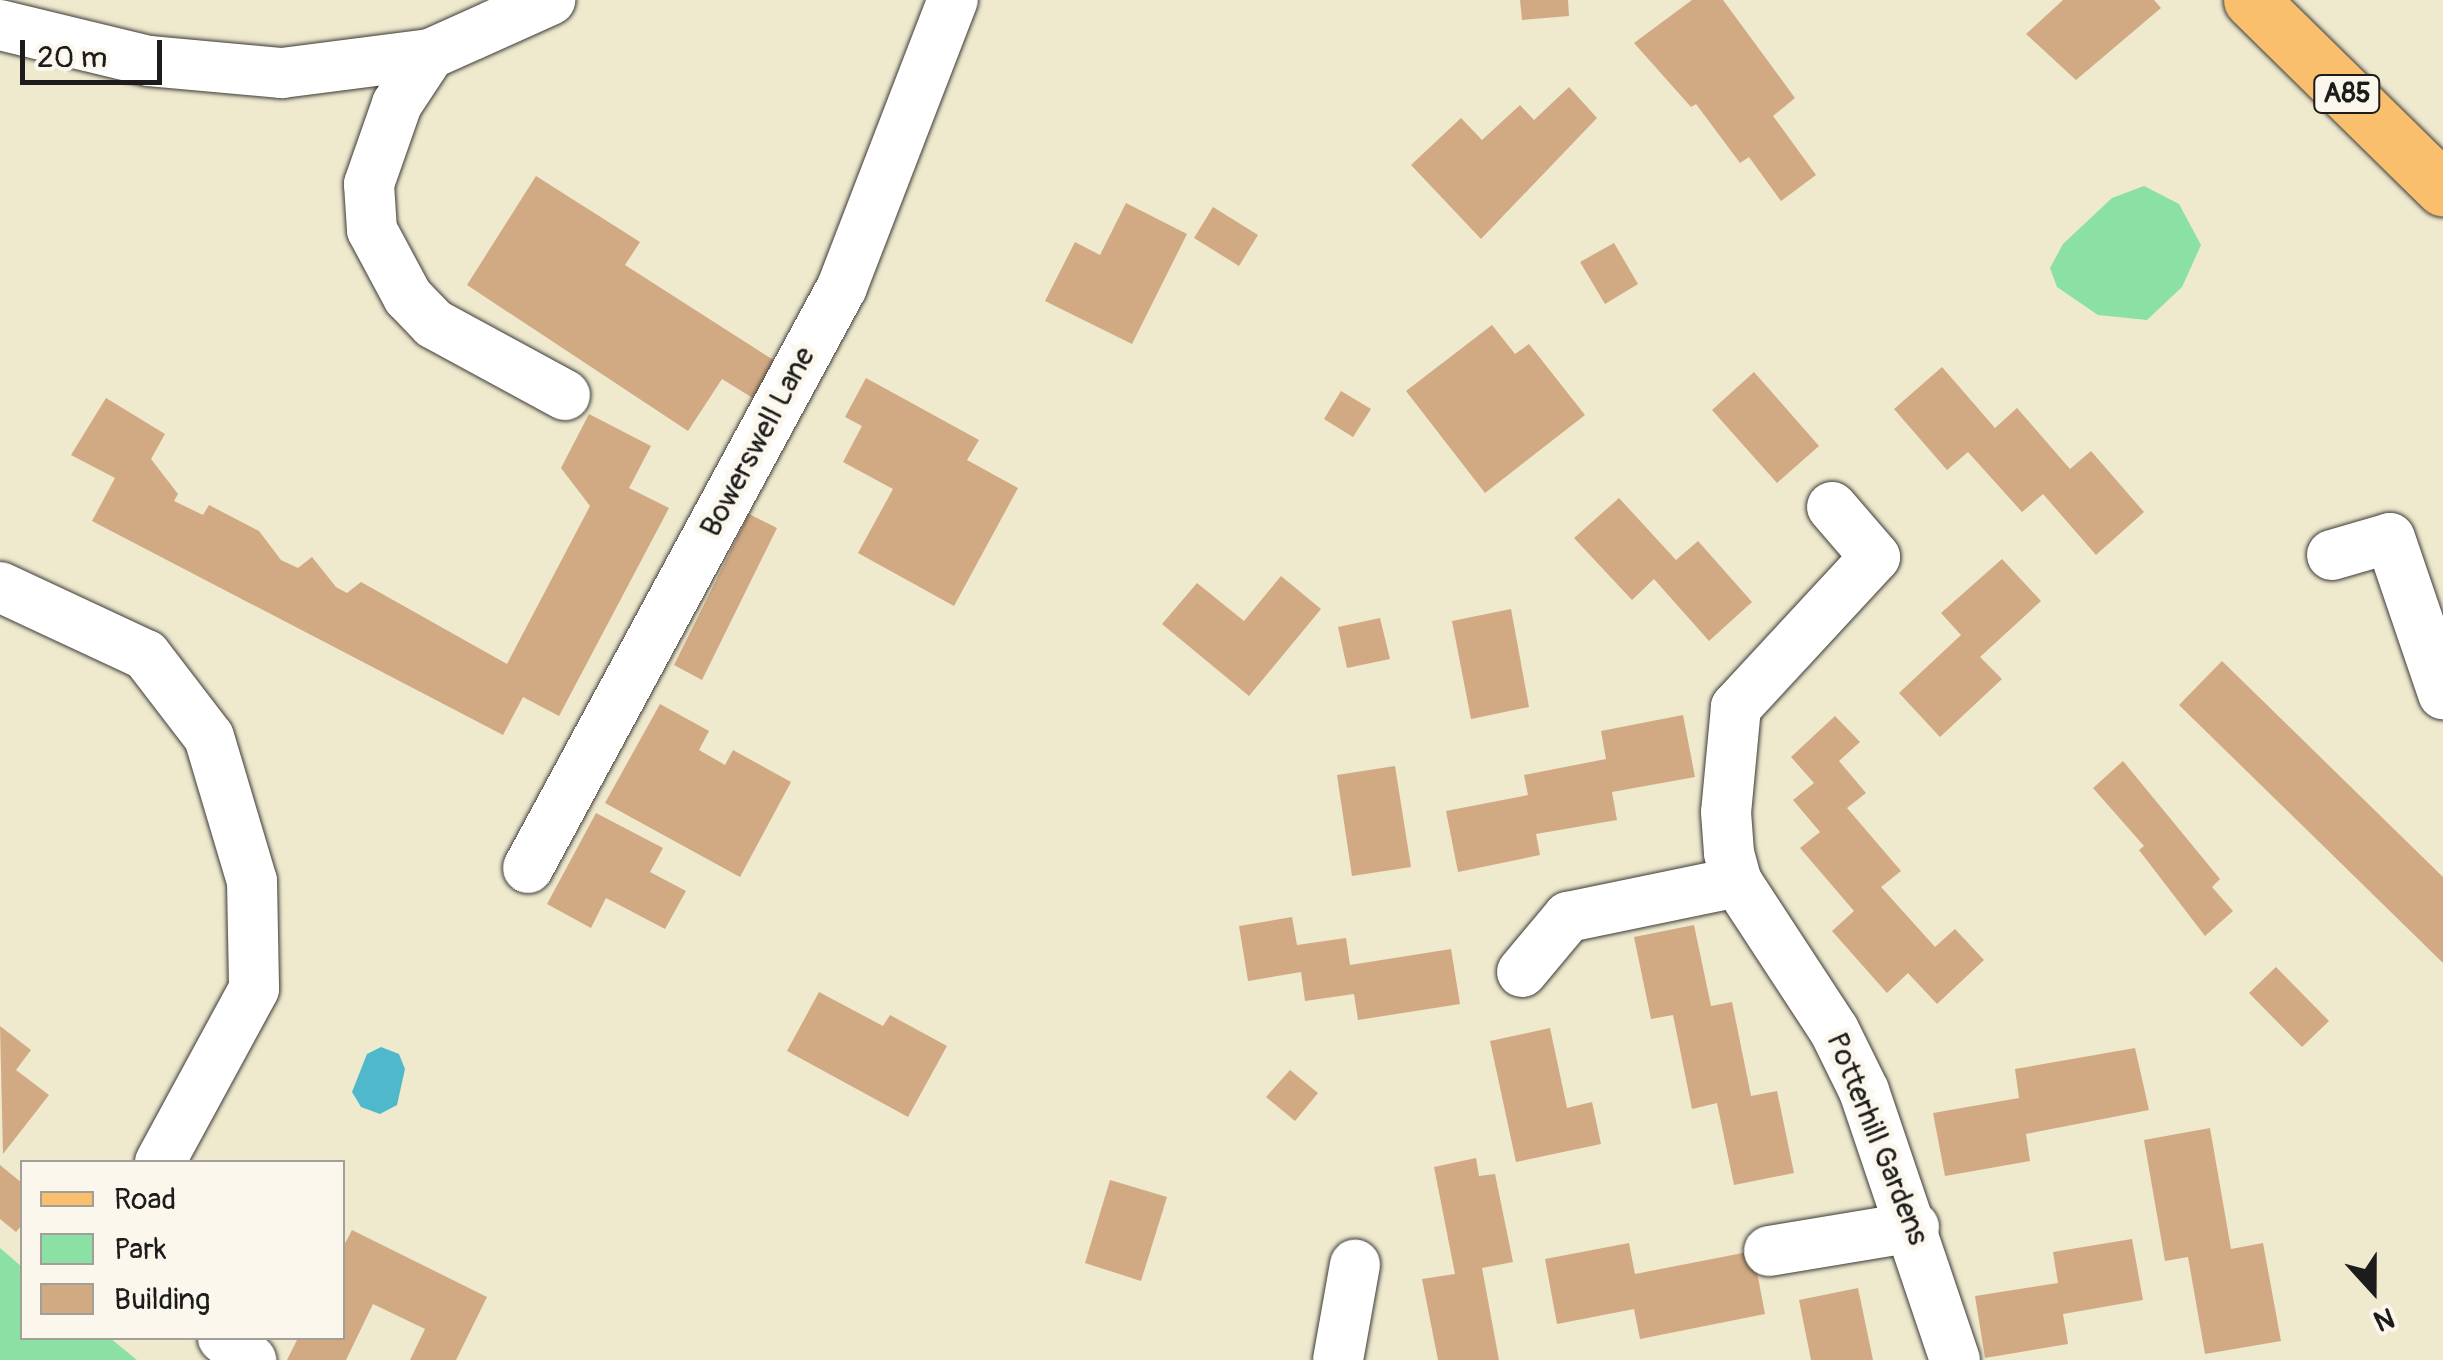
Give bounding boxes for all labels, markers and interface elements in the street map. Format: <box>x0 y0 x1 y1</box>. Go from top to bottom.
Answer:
scale bar <box>25 20 168 82</box>
text: 20 m <box>37 39 107 76</box>
road number: A85 <box>2312 71 2382 117</box>
street label: Bowerswell Lane <box>693 341 823 543</box>
street label: Potterhill Gardens <box>1818 1028 1936 1250</box>
legend <box>20 1160 345 1340</box>
text: Road <box>114 1181 176 1218</box>
text: Park <box>114 1231 167 1268</box>
north arrow <box>2323 1240 2423 1340</box>
text: Building <box>114 1281 210 1318</box>
text: N <box>2369 1299 2399 1338</box>

